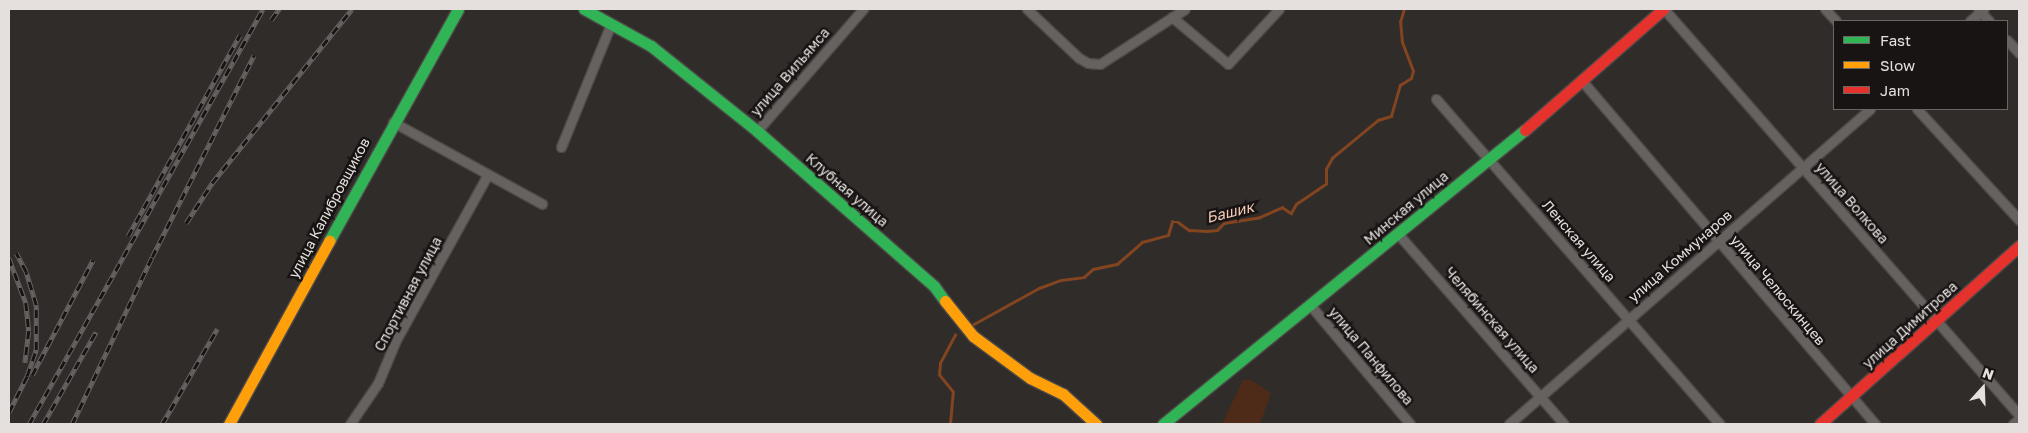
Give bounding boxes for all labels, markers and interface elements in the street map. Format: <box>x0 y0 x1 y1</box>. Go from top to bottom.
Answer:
legend <box>1833 20 2008 110</box>
street label: улица Вильямса <box>747 24 833 120</box>
text: Fast <box>1880 31 1911 49</box>
text: Slow <box>1880 56 1915 74</box>
text: Jam <box>1880 81 1910 99</box>
street label: улица Калибровщиков <box>285 135 373 281</box>
street label: Клубная улица <box>802 150 892 230</box>
street label: улица Волкова <box>1812 159 1892 247</box>
street label: Минская улица <box>1360 168 1452 248</box>
water label: Башик <box>1204 197 1256 227</box>
street label: Ленская улица <box>1539 197 1619 285</box>
street label: улица Коммунаров <box>1625 206 1735 306</box>
street label: улица Челюскинцев <box>1727 232 1829 348</box>
street label: Спортивная улица <box>371 234 445 354</box>
street label: Челябинская улица <box>1441 264 1543 376</box>
street label: улица Димитрова <box>1859 278 1961 372</box>
street label: улица Панфилова <box>1325 304 1417 408</box>
north arrow <box>1958 363 2008 413</box>
text: N <box>1980 364 1996 383</box>

